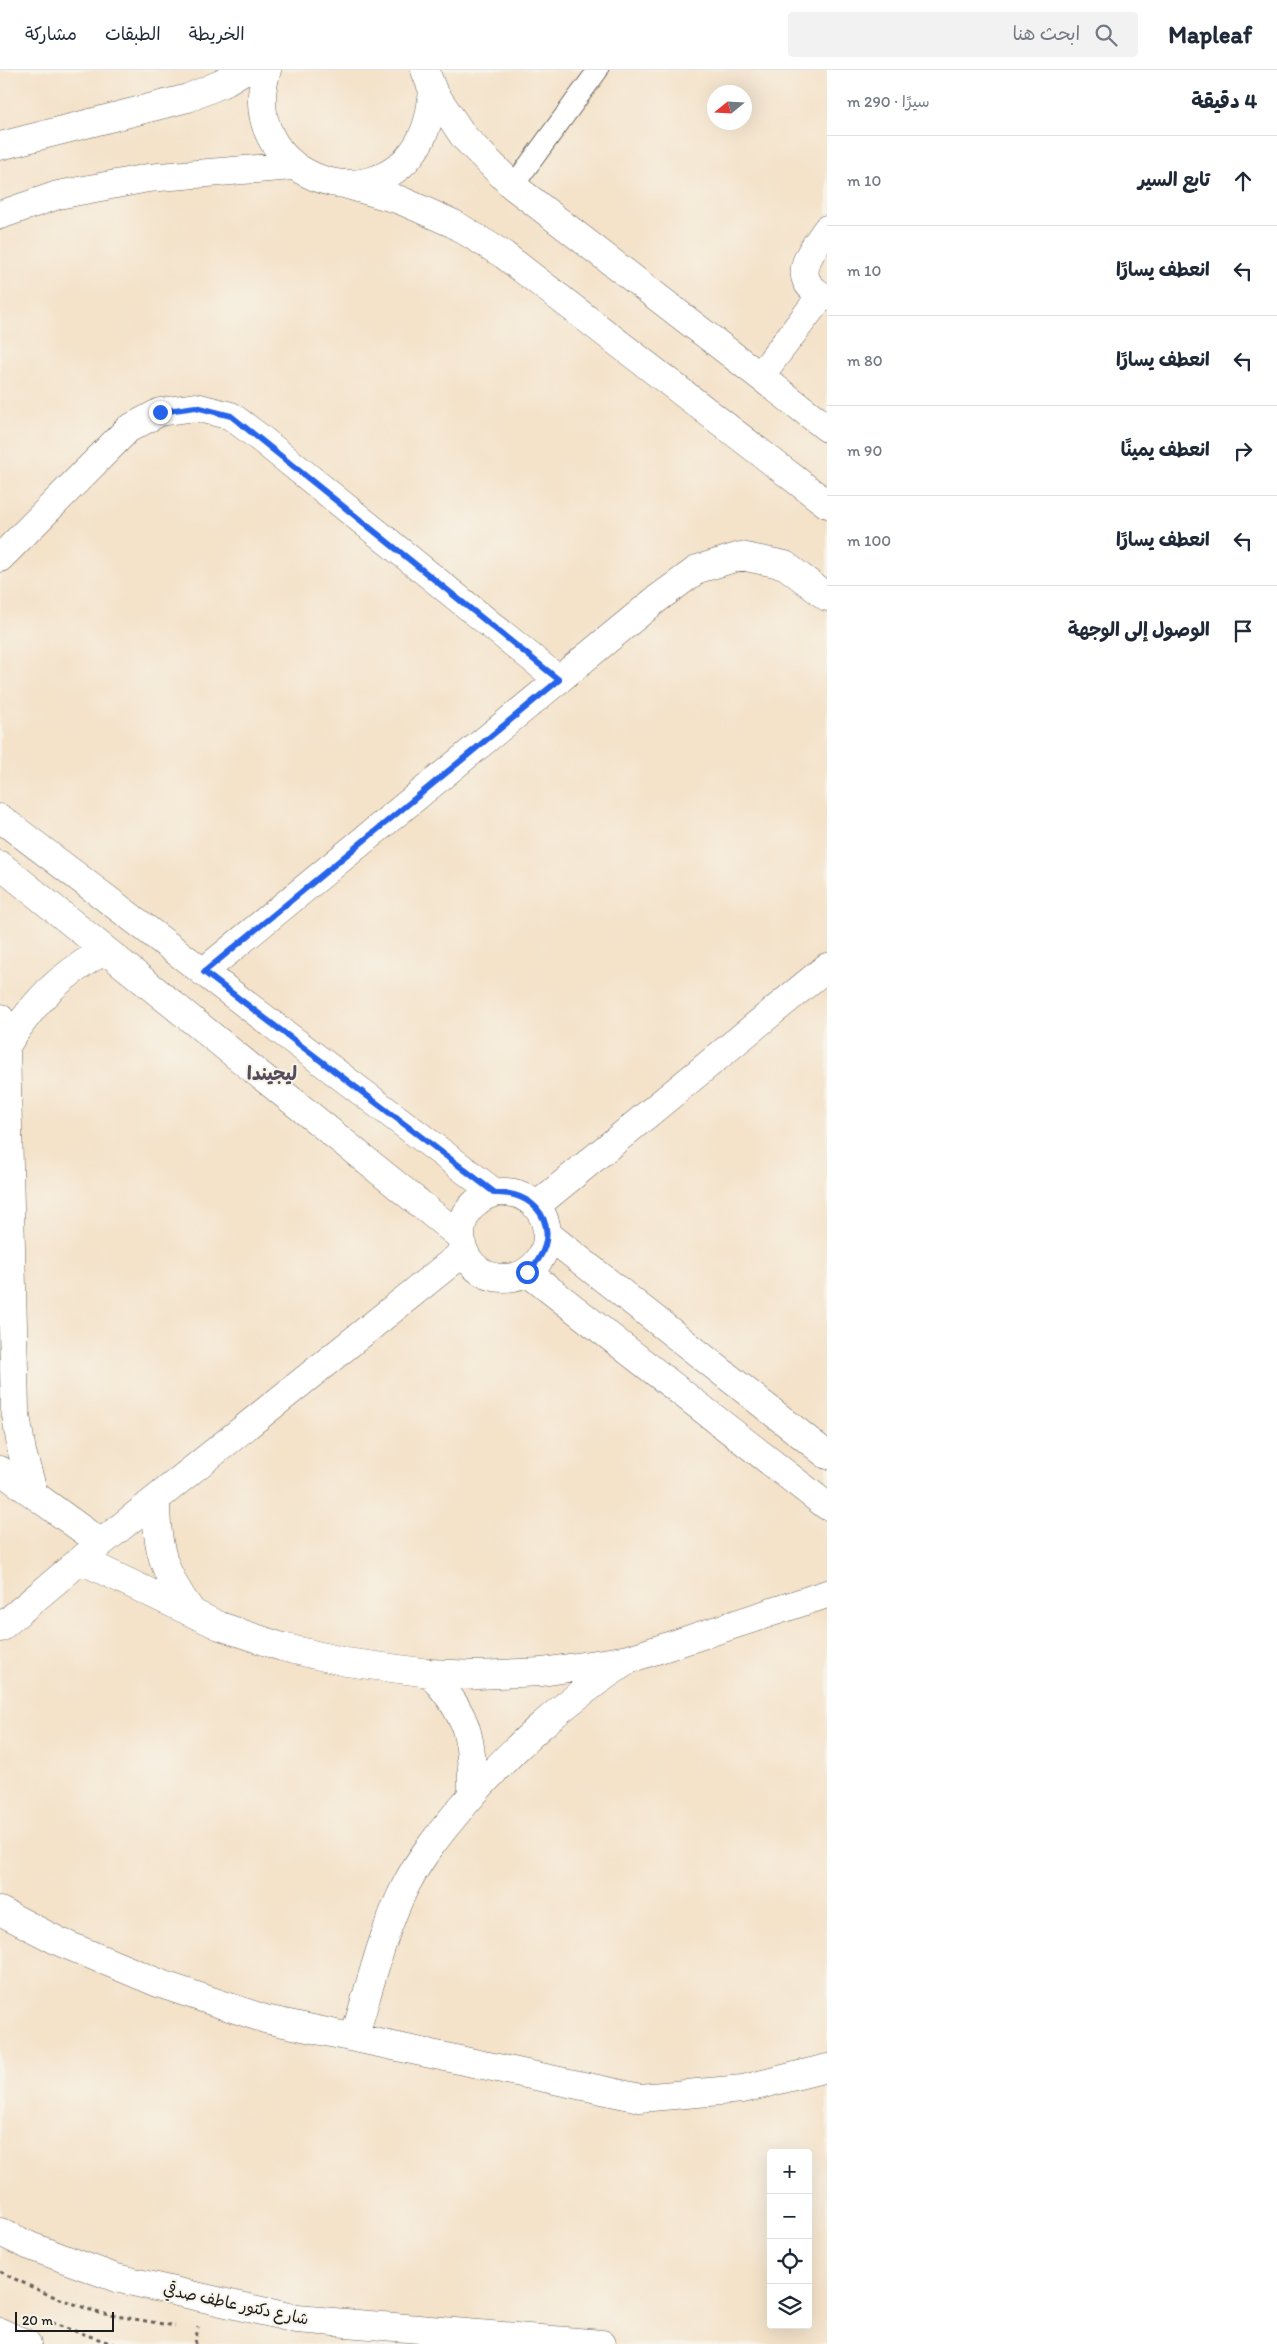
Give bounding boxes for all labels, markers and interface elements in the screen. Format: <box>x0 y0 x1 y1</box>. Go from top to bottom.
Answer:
search box <box>788 12 1138 57</box>
text: Mapleaf <box>1168 20 1252 49</box>
icon: search <box>1092 21 1120 49</box>
text: ابحث هنا <box>1012 22 1080 45</box>
text: مشاركة <box>25 23 77 45</box>
text: الطبقات <box>105 23 161 45</box>
text: الخريطة <box>189 23 245 45</box>
north arrow <box>707 85 752 130</box>
text: 4 دقيقة <box>1191 88 1257 113</box>
text: سيرًا · 290 m <box>847 92 930 111</box>
icon: ahead <box>1229 167 1257 195</box>
text: تابع السير <box>1138 168 1210 191</box>
text: 10 m <box>847 171 881 190</box>
icon: left <box>1229 257 1257 285</box>
text: انعطف يسارًا <box>1116 258 1210 281</box>
text: 10 m <box>847 261 881 280</box>
icon: left <box>1229 347 1257 375</box>
text: انعطف يسارًا <box>1116 348 1210 371</box>
text: 80 m <box>847 351 883 370</box>
route end <box>149 401 172 424</box>
icon: right <box>1229 437 1257 465</box>
text: انعطف يمينًا <box>1121 438 1210 461</box>
text: 90 m <box>847 441 882 460</box>
icon: left <box>1229 527 1257 555</box>
text: انعطف يسارًا <box>1116 528 1210 551</box>
text: 100 m <box>847 531 891 550</box>
icon: arrive <box>1229 617 1257 645</box>
text: الوصول إلى الوجهة <box>1068 618 1210 641</box>
district label: ليجيندا <box>247 1062 297 1085</box>
route start <box>516 1261 539 1284</box>
map controls <box>767 2149 812 2329</box>
button: + <box>767 2149 812 2194</box>
button: − <box>767 2194 812 2239</box>
button: locate <box>767 2239 812 2284</box>
street label: شارع دكتور عاطف صدقي <box>161 2278 311 2331</box>
button: layers <box>767 2284 812 2329</box>
scale bar <box>15 2309 114 2332</box>
text: 20 m <box>22 2312 53 2329</box>

